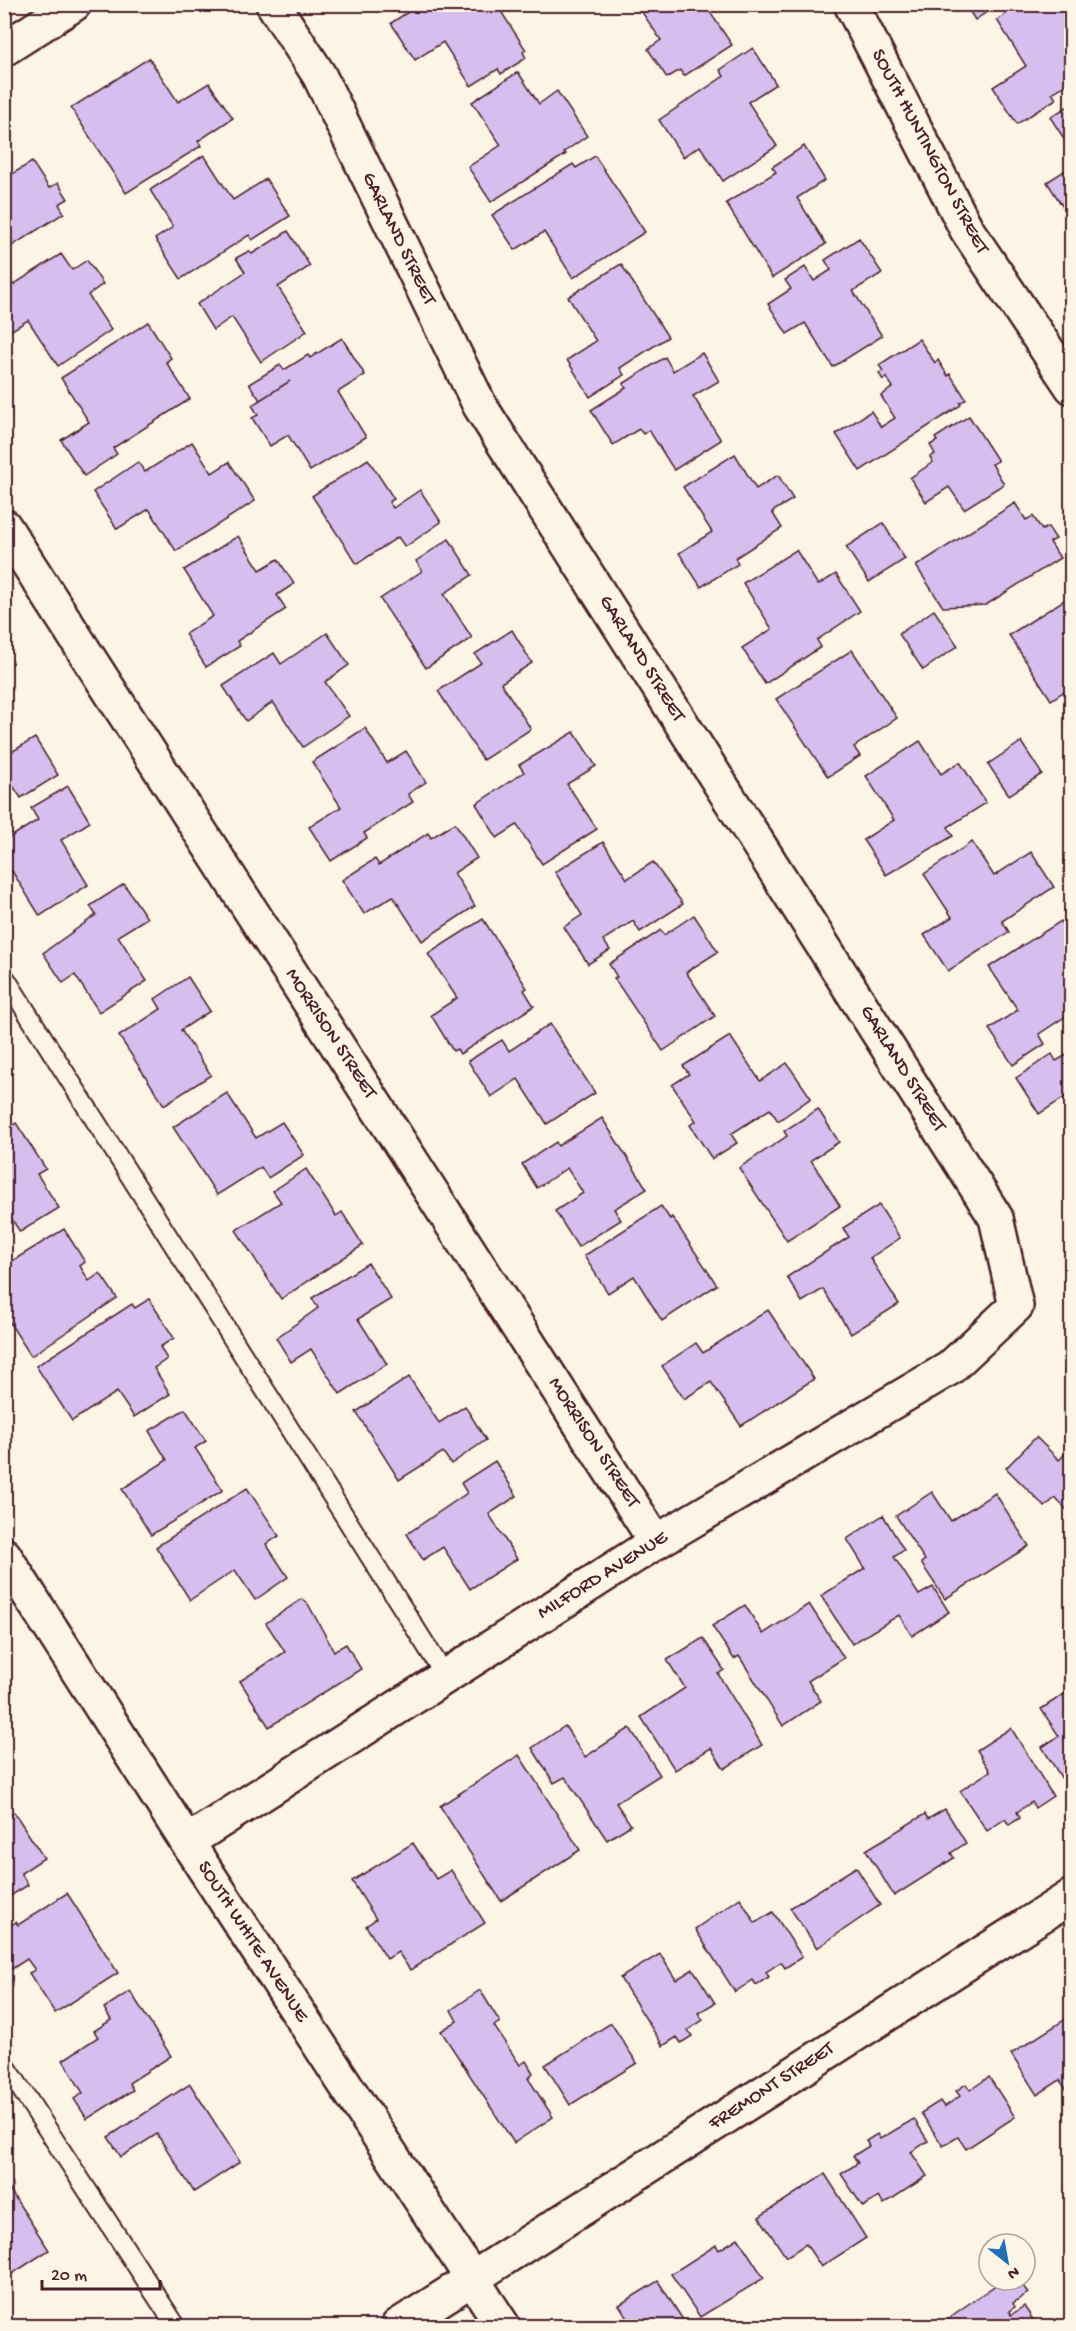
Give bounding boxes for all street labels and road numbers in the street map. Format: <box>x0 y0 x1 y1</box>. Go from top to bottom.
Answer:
street label: SOUTH HUNTINGTON STREET <box>865 46 993 259</box>
street label: GARLAND STREET <box>356 169 441 310</box>
street label: GARLAND STREET <box>593 591 690 728</box>
street label: MORRISON STREET <box>279 964 381 1105</box>
street label: GARLAND STREET <box>854 1001 951 1138</box>
street label: MORRISON STREET <box>542 1373 644 1514</box>
street label: MILFORD AVENUE <box>534 1526 674 1625</box>
street label: SOUTH WHITE AVENUE <box>191 1857 313 2028</box>
street label: FREMONT STREET <box>704 2037 840 2137</box>

